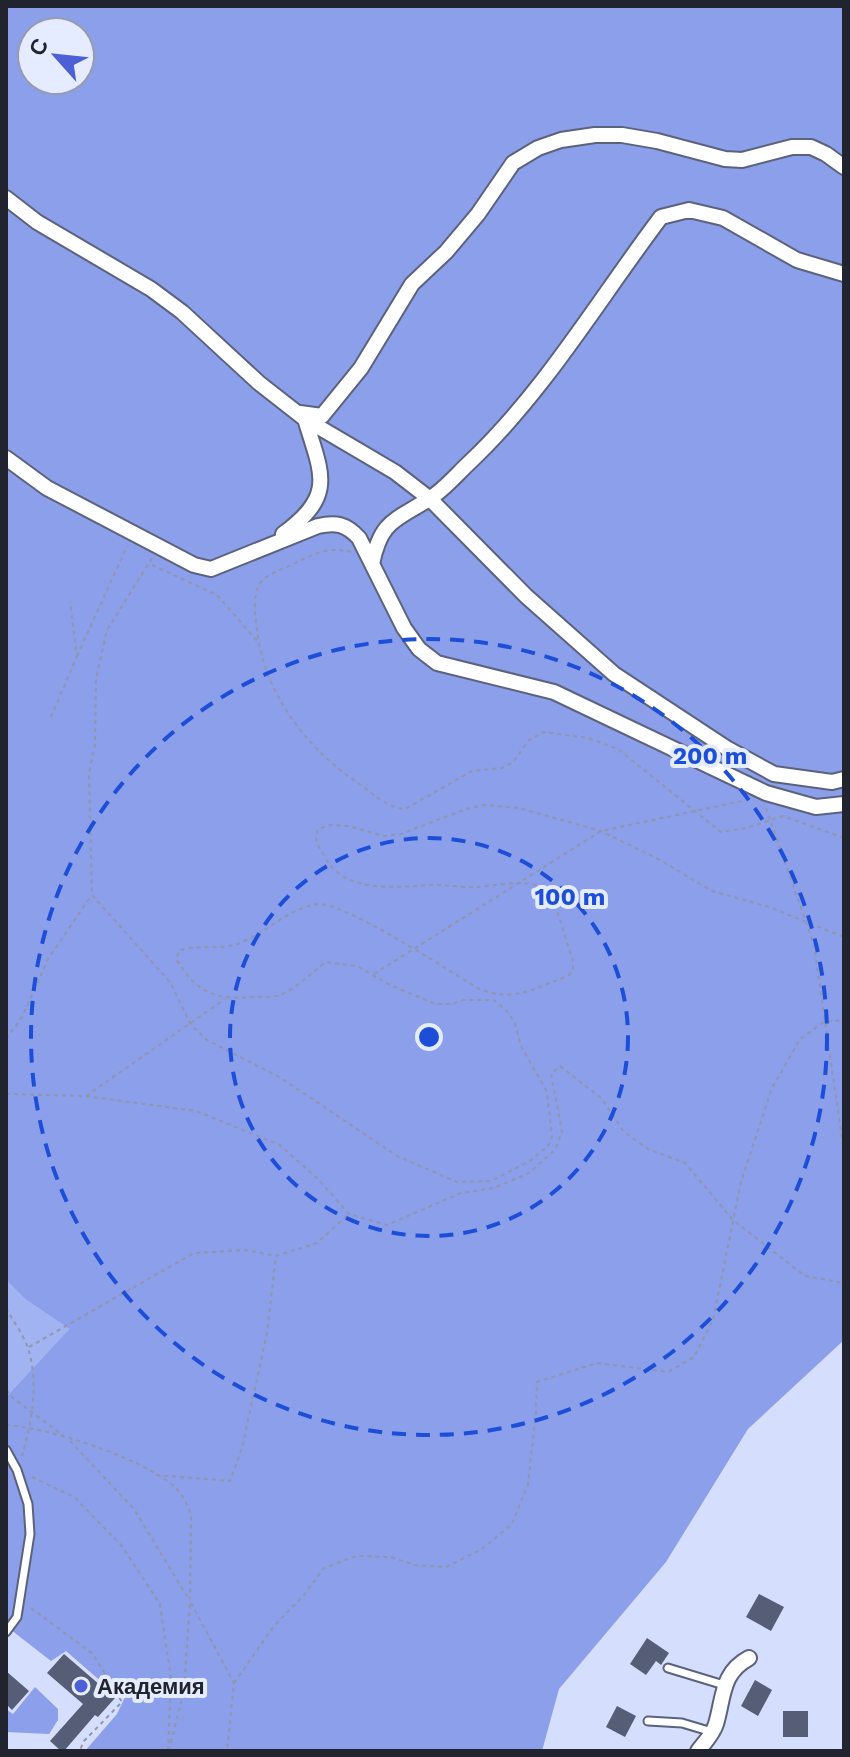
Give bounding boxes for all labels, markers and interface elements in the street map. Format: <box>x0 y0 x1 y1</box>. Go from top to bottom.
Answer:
north arrow <box>16 16 96 96</box>
text: С <box>24 34 53 60</box>
text: 200 m <box>673 742 747 770</box>
text: 100 m <box>535 883 605 911</box>
centre of rings <box>415 1023 443 1051</box>
place label: Академия <box>97 1674 205 1699</box>
marker: Академия <box>72 1677 90 1695</box>

